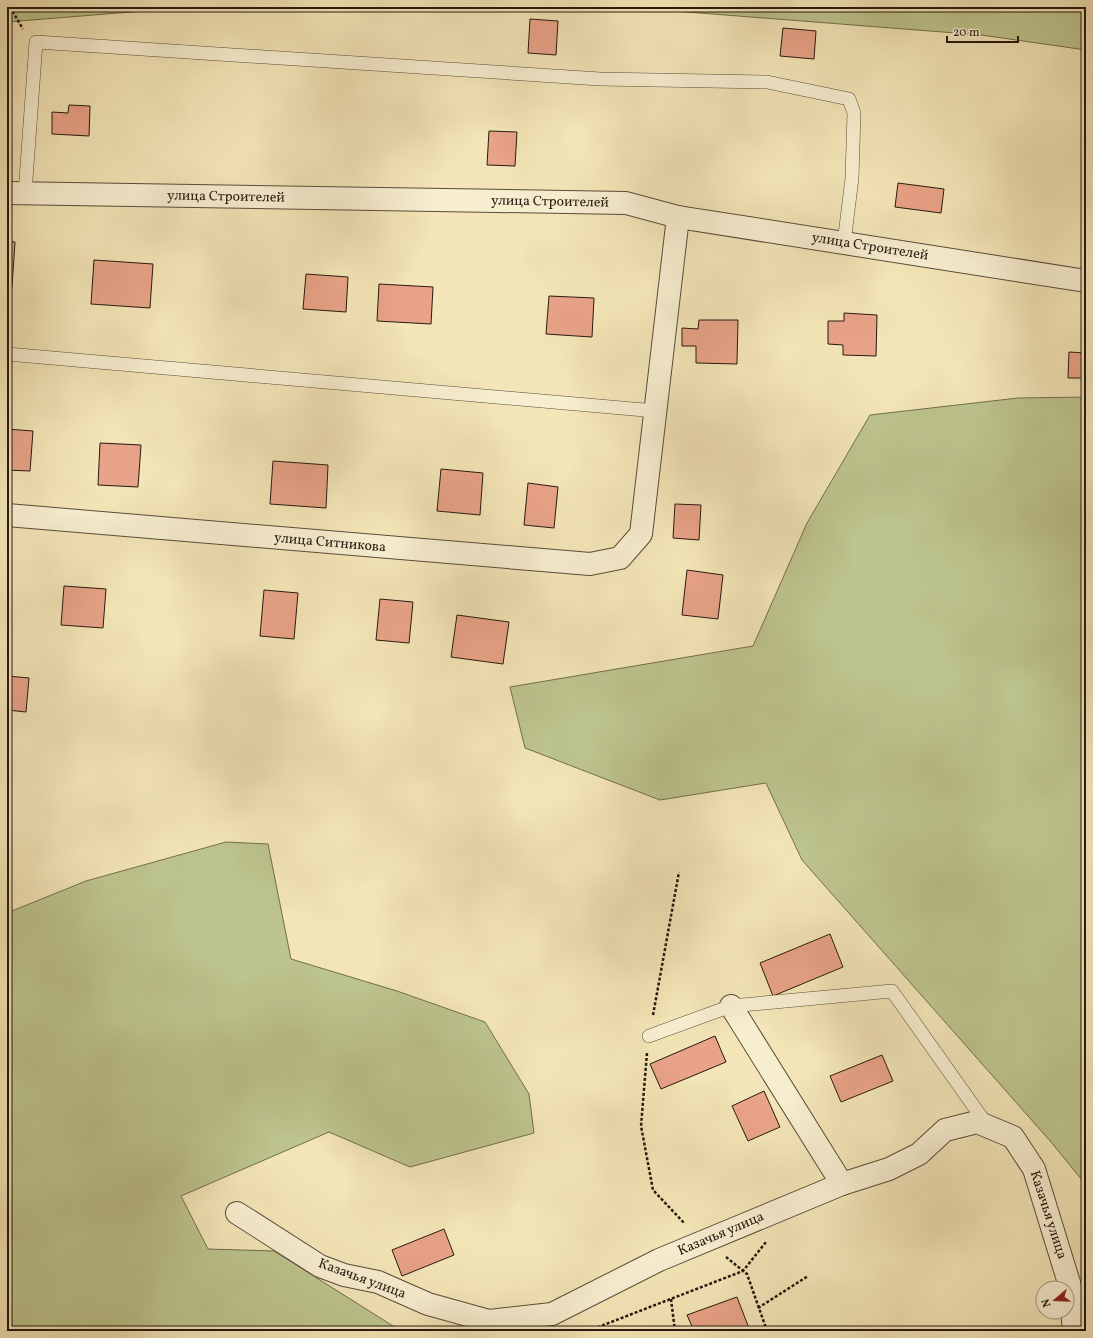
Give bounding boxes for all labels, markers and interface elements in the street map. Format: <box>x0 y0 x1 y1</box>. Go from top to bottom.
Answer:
scale bar <box>947 18 1018 44</box>
text: 20 m <box>953 25 980 41</box>
street label: улица Строителей <box>167 186 286 208</box>
street label: улица Строителей <box>491 191 610 213</box>
street label: улица Строителей <box>810 228 930 266</box>
street label: улица Ситникова <box>273 529 387 557</box>
street label: Казачья улица <box>1025 1168 1071 1262</box>
street label: Казачья улица <box>675 1207 767 1261</box>
street label: Казачья улица <box>315 1254 409 1304</box>
north arrow <box>1035 1280 1075 1320</box>
text: N <box>1039 1297 1055 1309</box>

